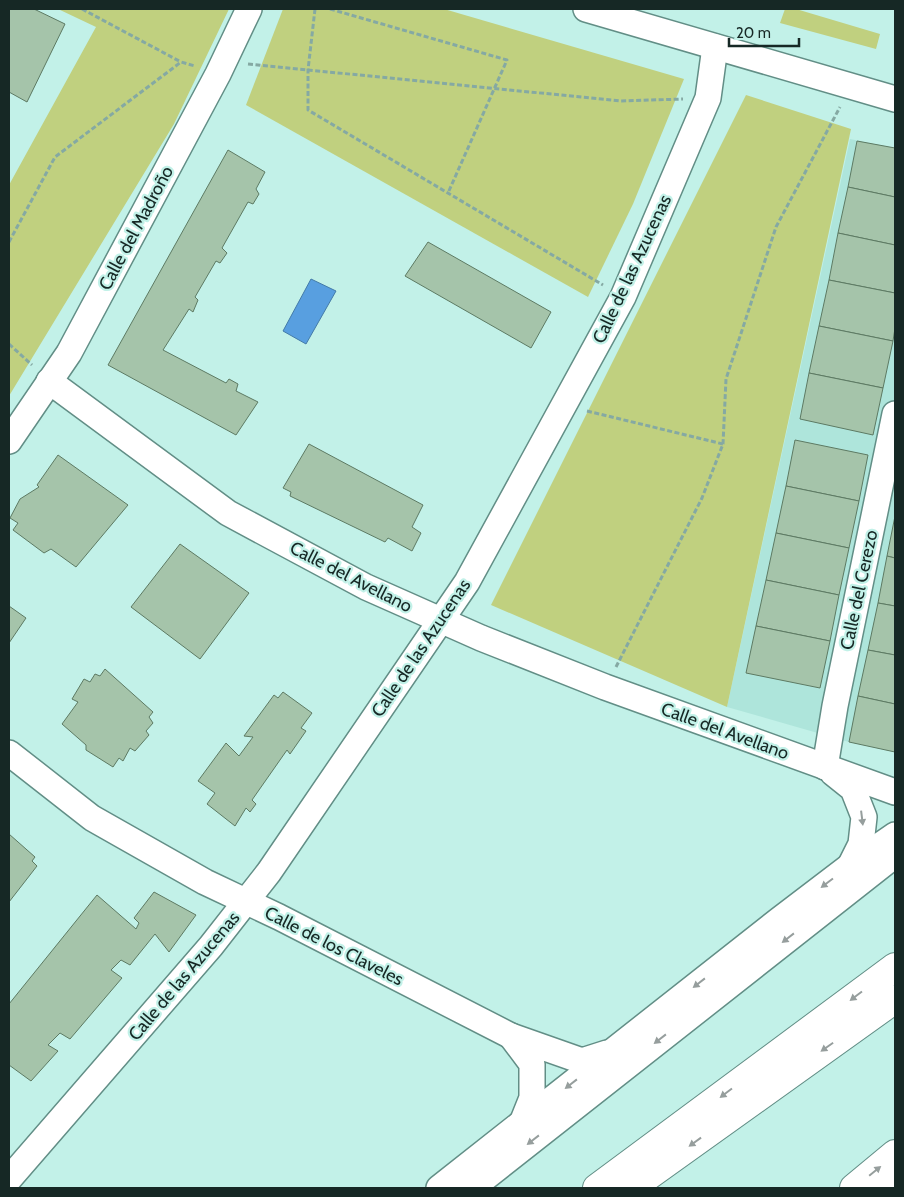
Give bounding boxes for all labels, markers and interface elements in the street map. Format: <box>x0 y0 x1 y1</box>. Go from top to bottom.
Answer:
scale bar <box>729 15 799 47</box>
text: 20 m <box>736 24 771 42</box>
street label: Calle del Madroño <box>94 162 178 294</box>
street label: Calle de las Azucenas <box>588 191 676 347</box>
street label: Calle del Cerezo <box>836 528 882 652</box>
street label: Calle del Avellano <box>286 537 416 617</box>
street label: Calle de las Azucenas <box>367 575 475 721</box>
street label: Calle del Avellano <box>658 698 792 764</box>
one-way arrow <box>858 811 866 827</box>
one-way arrow <box>821 878 834 889</box>
street label: Calle de los Claveles <box>261 902 407 990</box>
street label: Calle de las Azucenas <box>124 907 244 1045</box>
one-way arrow <box>781 933 794 943</box>
one-way arrow <box>693 978 706 989</box>
one-way arrow <box>849 991 863 1001</box>
one-way arrow <box>653 1034 667 1044</box>
one-way arrow <box>820 1042 834 1052</box>
one-way arrow <box>565 1079 578 1089</box>
one-way arrow <box>719 1088 733 1098</box>
one-way arrow <box>527 1134 540 1145</box>
one-way arrow <box>688 1137 702 1147</box>
one-way arrow <box>868 1166 881 1177</box>

